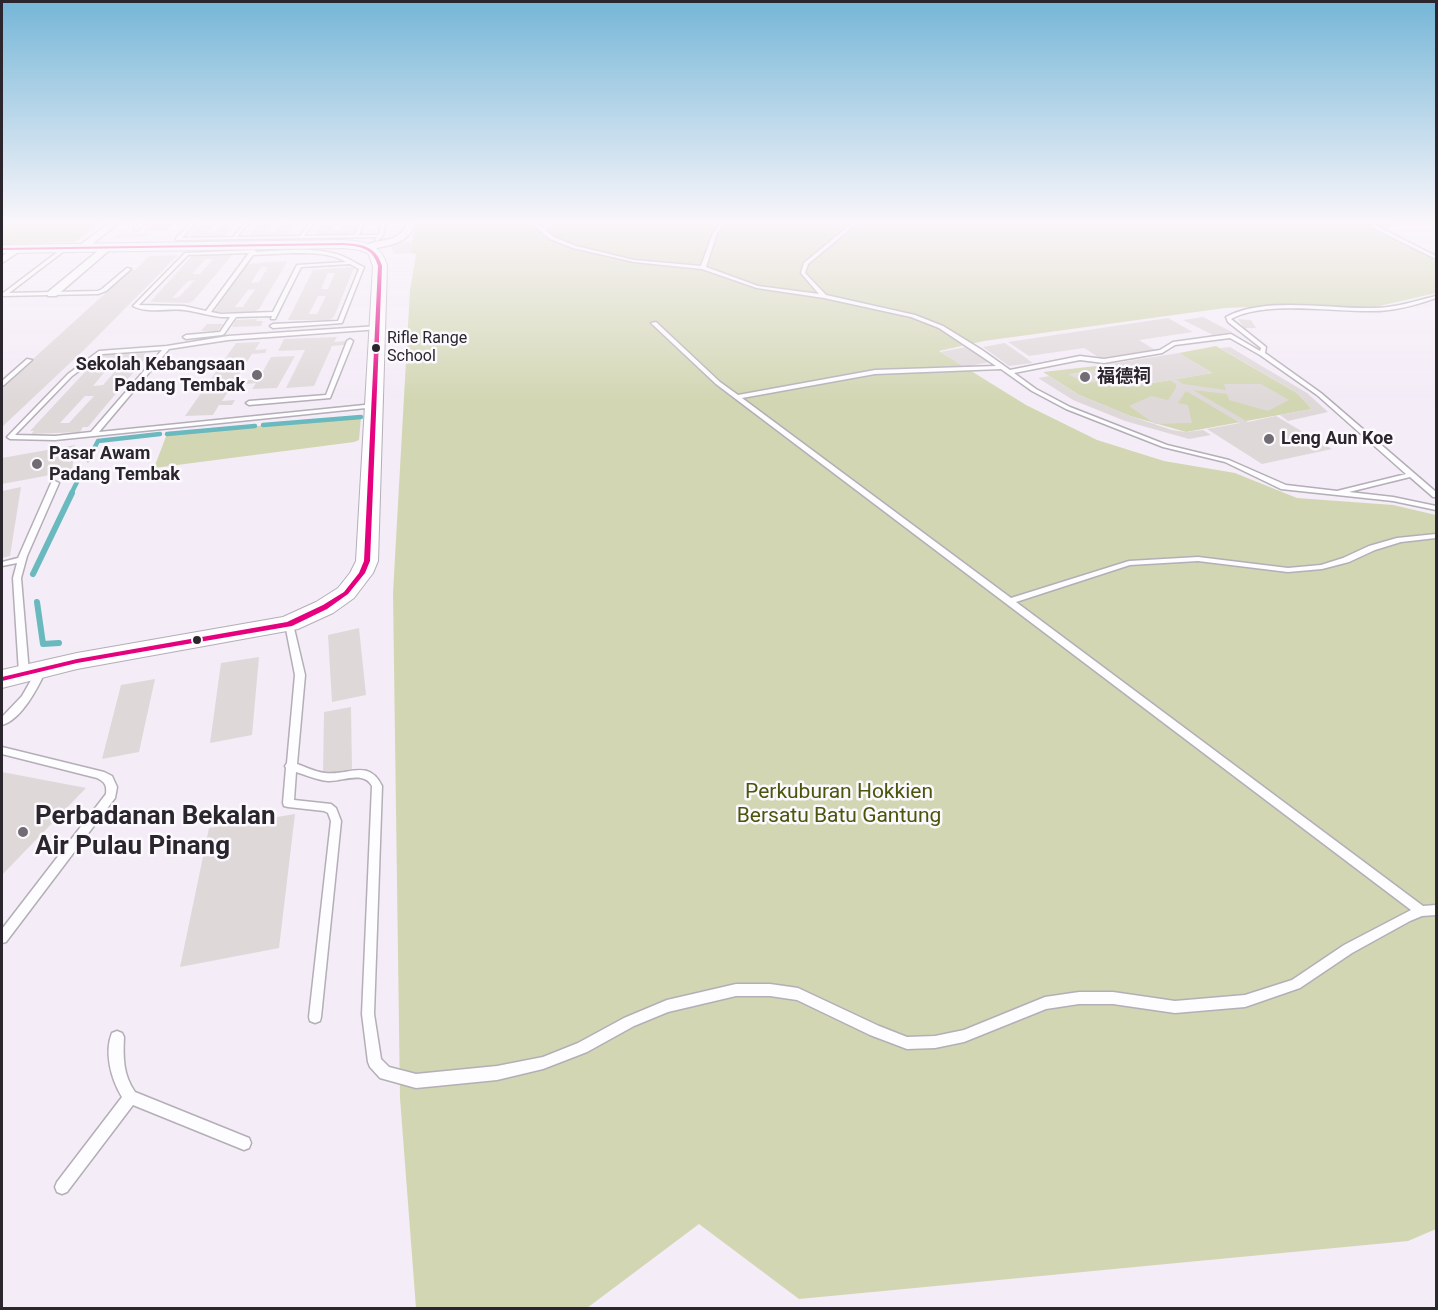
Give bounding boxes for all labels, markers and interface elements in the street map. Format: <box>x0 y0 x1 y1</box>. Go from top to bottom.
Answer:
place label: Rifle Range School <box>387 329 467 367</box>
marker: Rifle Range School <box>370 342 382 354</box>
place label: Sekolah Kebangsaan Padang Tembak <box>76 354 245 397</box>
place label: 福德祠 <box>1097 366 1151 388</box>
marker: Sekolah Kebangsaan Padang Tembak <box>250 368 264 382</box>
marker: 福德祠 <box>1078 370 1092 384</box>
place label: Leng Aun Koe <box>1281 428 1393 450</box>
marker: Leng Aun Koe <box>1262 432 1276 446</box>
place label: Pasar Awam Padang Tembak <box>49 443 180 486</box>
marker: Pasar Awam Padang Tembak <box>30 457 44 471</box>
unlabelled marker <box>191 634 203 646</box>
park label: Perkuburan Hokkien Bersatu Batu Gantung <box>737 780 941 830</box>
place label: Perbadanan Bekalan Air Pulau Pinang <box>35 801 276 862</box>
marker: Perbadanan Bekalan Air Pulau Pinang <box>16 825 30 839</box>

